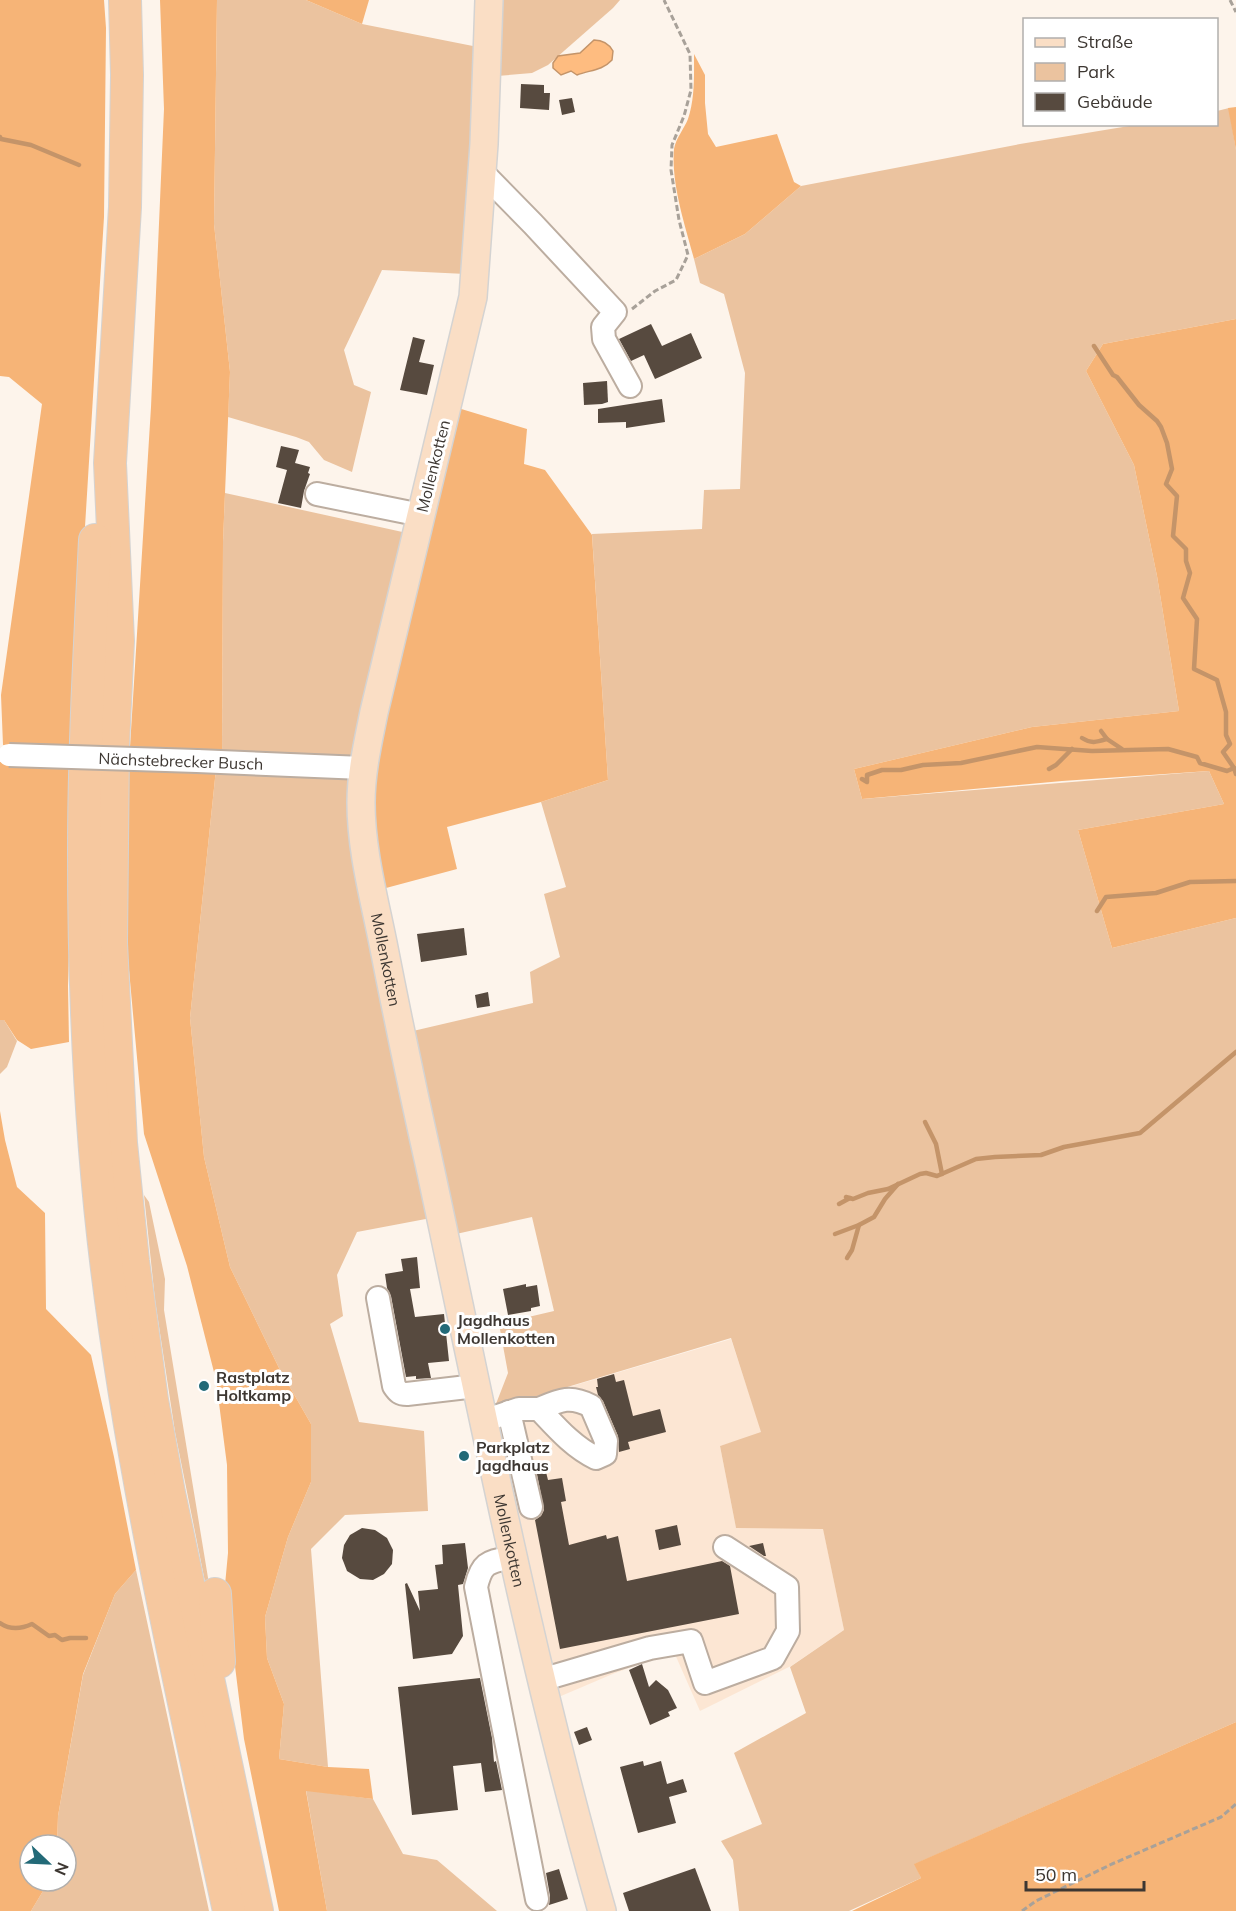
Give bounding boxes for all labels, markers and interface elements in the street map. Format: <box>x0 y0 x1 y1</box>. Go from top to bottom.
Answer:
legend <box>1023 18 1218 126</box>
text: Straße <box>1077 30 1133 53</box>
text: Park <box>1077 60 1116 83</box>
text: Gebäude <box>1077 90 1153 113</box>
street label: Mollenkotten <box>412 418 454 514</box>
street label: Nächstebrecker Busch <box>98 748 264 774</box>
street label: Mollenkotten <box>367 911 405 1008</box>
place label: Jagdhaus Mollenkotten <box>457 1310 555 1348</box>
marker: Jagdhaus Mollenkotten <box>438 1322 452 1336</box>
place label: Rastplatz Holtkamp <box>216 1367 291 1405</box>
marker: Rastplatz Holtkamp <box>197 1379 211 1393</box>
place label: Parkplatz Jagdhaus <box>476 1437 550 1475</box>
marker: Parkplatz Jagdhaus <box>457 1449 471 1463</box>
street label: Mollenkotten <box>490 1492 530 1589</box>
north arrow <box>18 1833 78 1893</box>
scale bar <box>1026 1854 1144 1892</box>
text: N <box>50 1859 73 1878</box>
text: 50 m <box>1035 1863 1077 1886</box>

